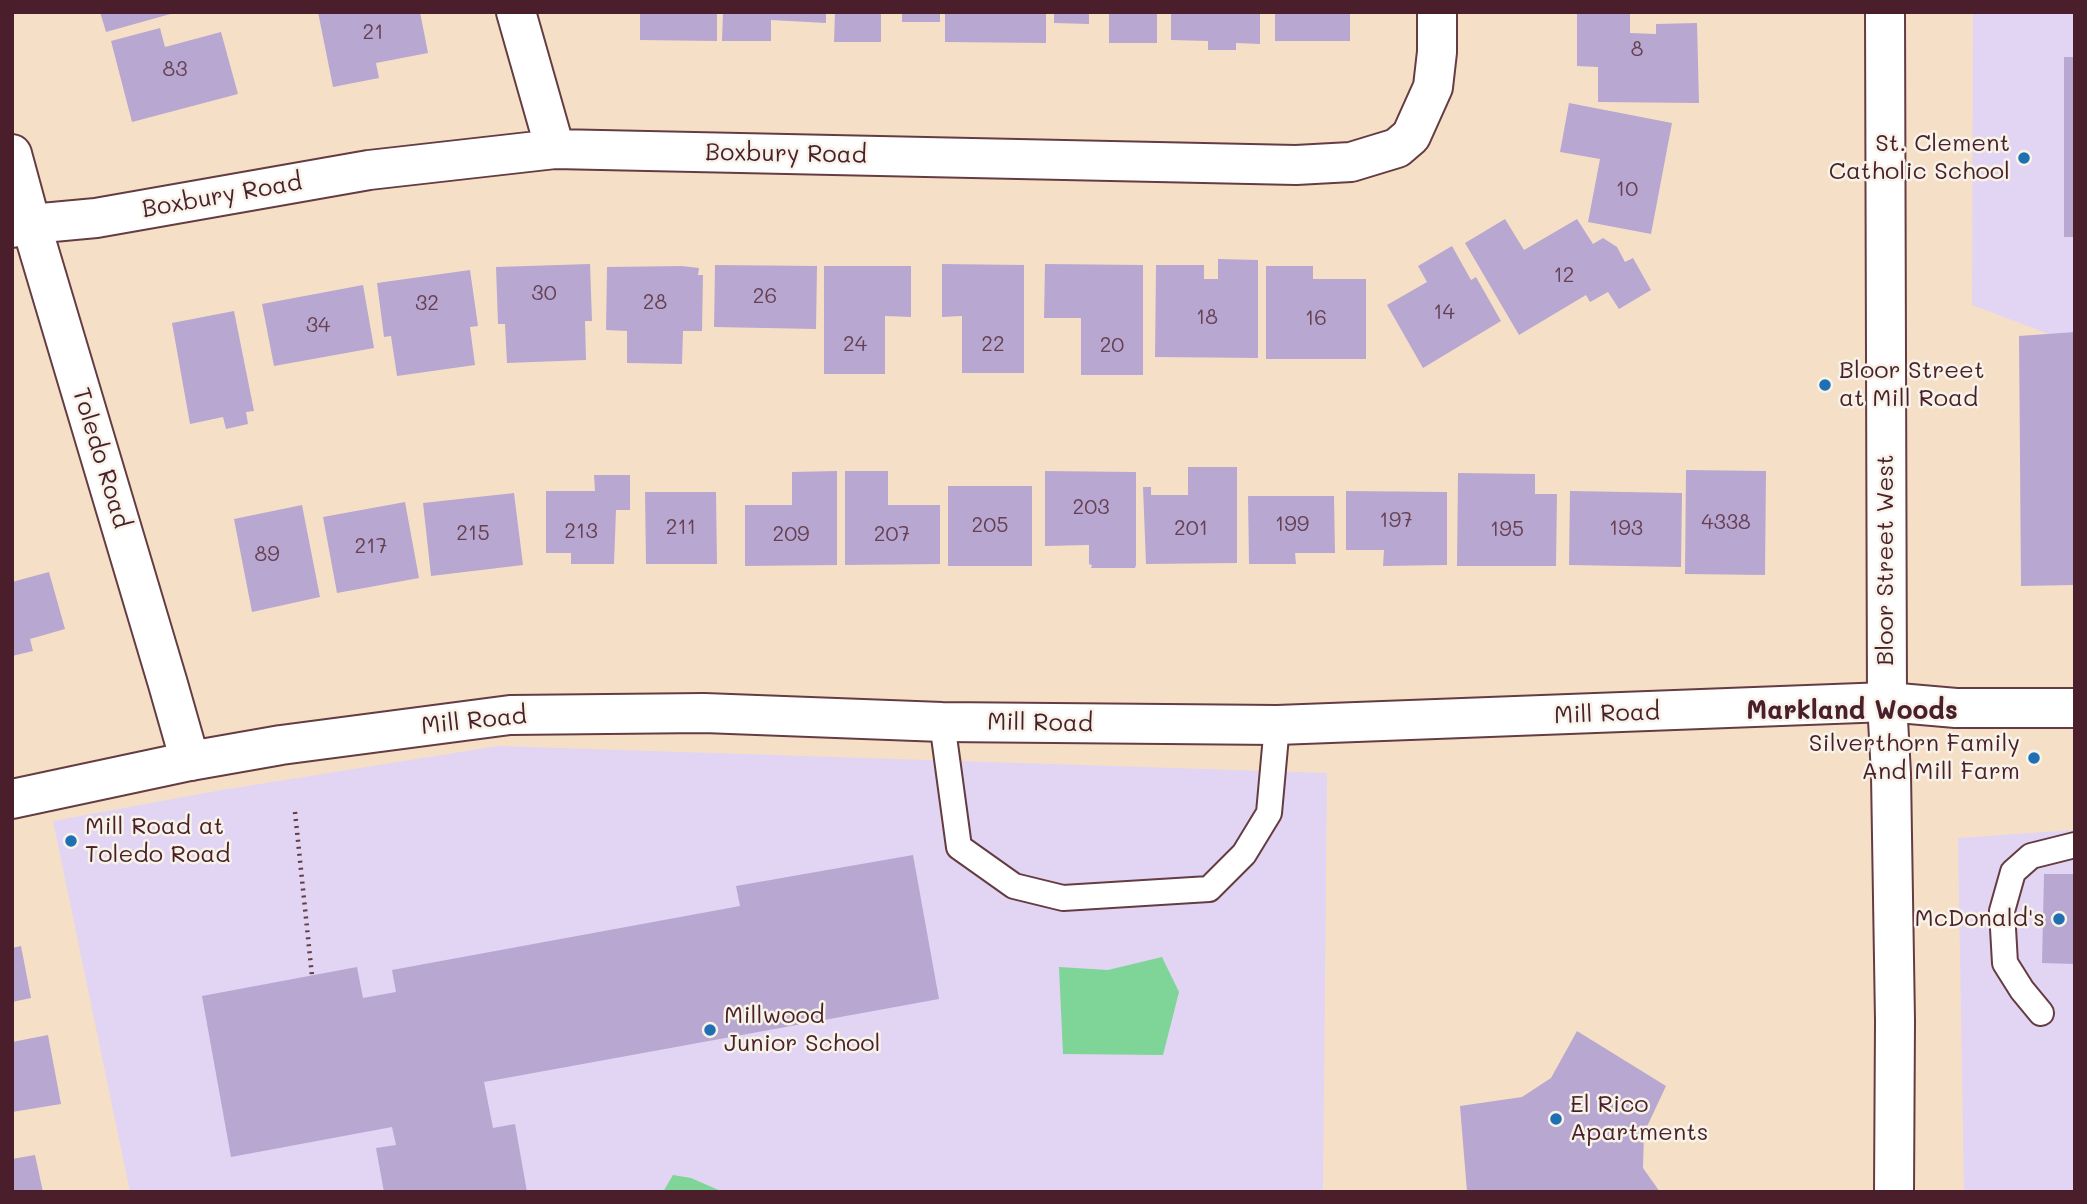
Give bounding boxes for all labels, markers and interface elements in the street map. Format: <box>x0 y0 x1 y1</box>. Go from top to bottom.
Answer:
house number: 21 <box>362 20 384 46</box>
house number: 8 <box>1631 37 1643 63</box>
house number: 83 <box>162 57 188 83</box>
place label: St. Clement Catholic School <box>1829 130 2010 186</box>
street label: Boxbury Road <box>705 138 867 170</box>
marker: St. Clement Catholic School <box>2016 150 2032 166</box>
street label: Boxbury Road <box>140 168 304 224</box>
house number: 10 <box>1616 177 1638 203</box>
house number: 12 <box>1553 263 1575 289</box>
house number: 30 <box>531 281 557 307</box>
house number: 26 <box>753 284 777 310</box>
house number: 28 <box>643 290 667 316</box>
house number: 32 <box>415 291 439 317</box>
house number: 14 <box>1433 300 1455 326</box>
house number: 18 <box>1196 305 1218 331</box>
house number: 16 <box>1305 306 1327 332</box>
house number: 34 <box>306 313 330 339</box>
house number: 24 <box>843 332 867 358</box>
house number: 22 <box>981 332 1005 358</box>
house number: 20 <box>1100 333 1124 359</box>
place label: Bloor Street at Mill Road <box>1839 357 1985 413</box>
marker: Bloor Street at Mill Road <box>1817 377 1833 393</box>
street label: Toledo Road <box>66 384 136 532</box>
street label: Bloor Street West <box>1872 454 1900 666</box>
house number: 203 <box>1073 495 1109 521</box>
house number: 197 <box>1379 508 1413 534</box>
house number: 4338 <box>1701 510 1751 536</box>
house number: 199 <box>1275 512 1309 538</box>
house number: 205 <box>972 513 1008 539</box>
house number: 211 <box>666 515 696 541</box>
house number: 201 <box>1174 516 1208 542</box>
house number: 193 <box>1609 516 1643 542</box>
house number: 195 <box>1490 517 1524 543</box>
house number: 213 <box>564 519 598 545</box>
house number: 215 <box>456 521 490 547</box>
house number: 209 <box>772 522 810 548</box>
house number: 207 <box>874 522 910 548</box>
house number: 217 <box>355 534 387 560</box>
house number: 89 <box>254 542 280 568</box>
district label: Markland Woods <box>1746 695 1958 727</box>
street label: Mill Road <box>1554 698 1660 730</box>
street label: Mill Road <box>420 701 528 741</box>
street label: Mill Road <box>987 708 1093 738</box>
place label: Silverthorn Family And Mill Farm <box>1809 730 2020 786</box>
marker: Silverthorn Family And Mill Farm <box>2026 750 2042 766</box>
place label: Mill Road at Toledo Road <box>85 813 230 869</box>
marker: Mill Road at Toledo Road <box>63 833 79 849</box>
place label: McDonald's <box>1915 905 2045 933</box>
marker: McDonald's <box>2051 911 2067 927</box>
place label: Millwood Junior School <box>724 1002 881 1058</box>
marker: Millwood Junior School <box>702 1022 718 1038</box>
place label: El Rico Apartments <box>1570 1091 1708 1147</box>
marker: El Rico Apartments <box>1548 1111 1564 1127</box>

